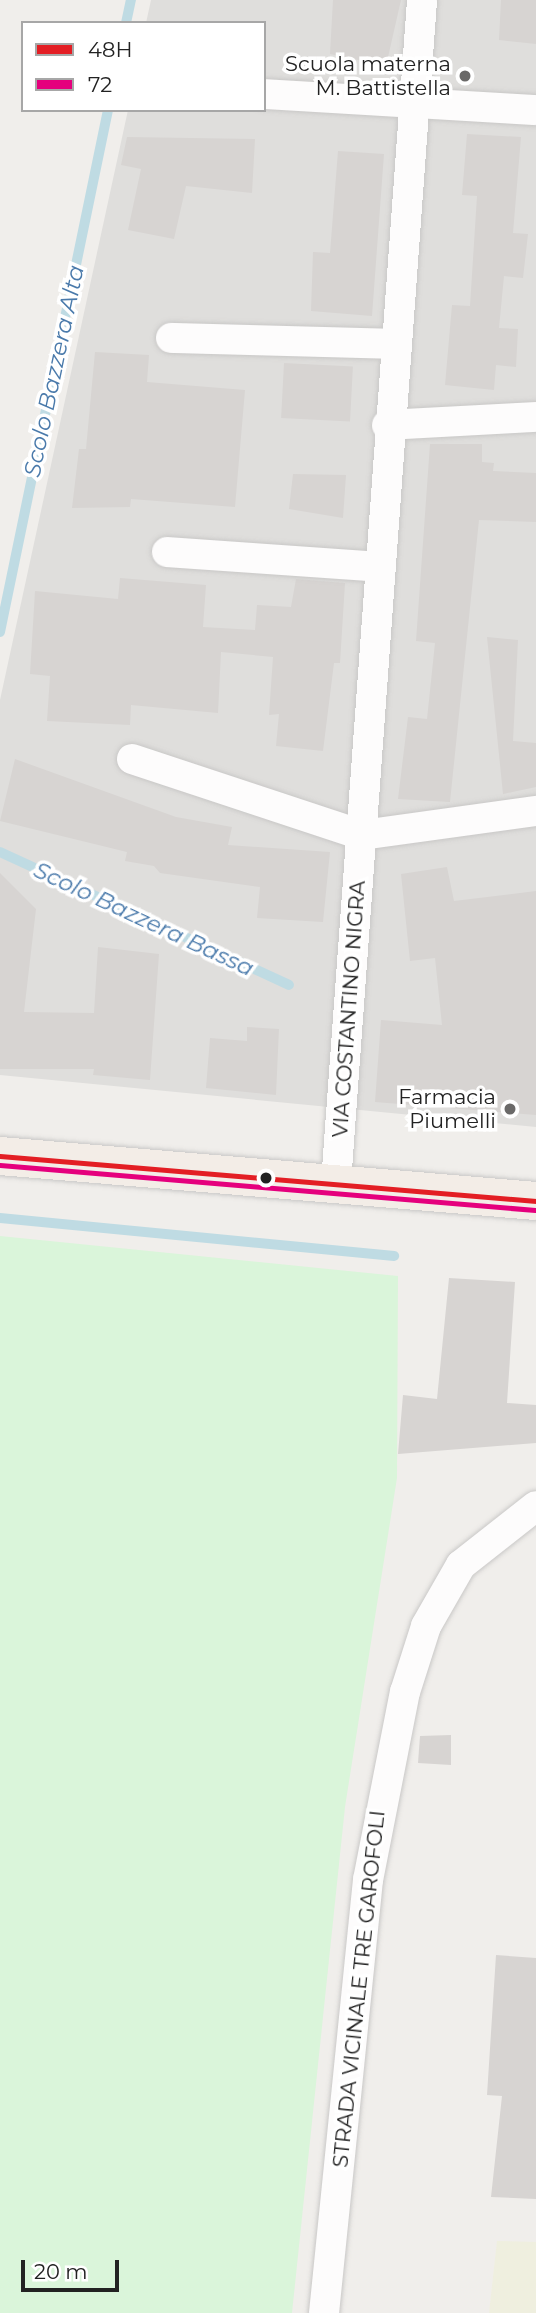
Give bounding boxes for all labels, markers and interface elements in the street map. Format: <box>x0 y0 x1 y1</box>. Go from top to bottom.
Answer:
legend <box>21 21 266 112</box>
text: 48H <box>88 37 133 62</box>
place label: Scuola materna M. Battistella <box>285 51 451 101</box>
marker: Scuola materna M. Battistella <box>457 68 473 84</box>
text: 72 <box>88 72 112 97</box>
water label: Scolo Bazzera Alta <box>18 263 90 479</box>
water label: Scolo Bazzera Bassa <box>30 856 258 982</box>
street label: VIA COSTANTINO NIGRA <box>327 880 371 1138</box>
place label: Farmacia Piumelli <box>398 1084 496 1134</box>
marker: Farmacia Piumelli <box>502 1101 518 1117</box>
unlabelled marker <box>259 1171 273 1185</box>
street label: STRADA VICINALE TRE GAROFOLI <box>328 1809 390 2169</box>
scale bar <box>24 2246 122 2290</box>
text: 20 m <box>34 2259 88 2284</box>

